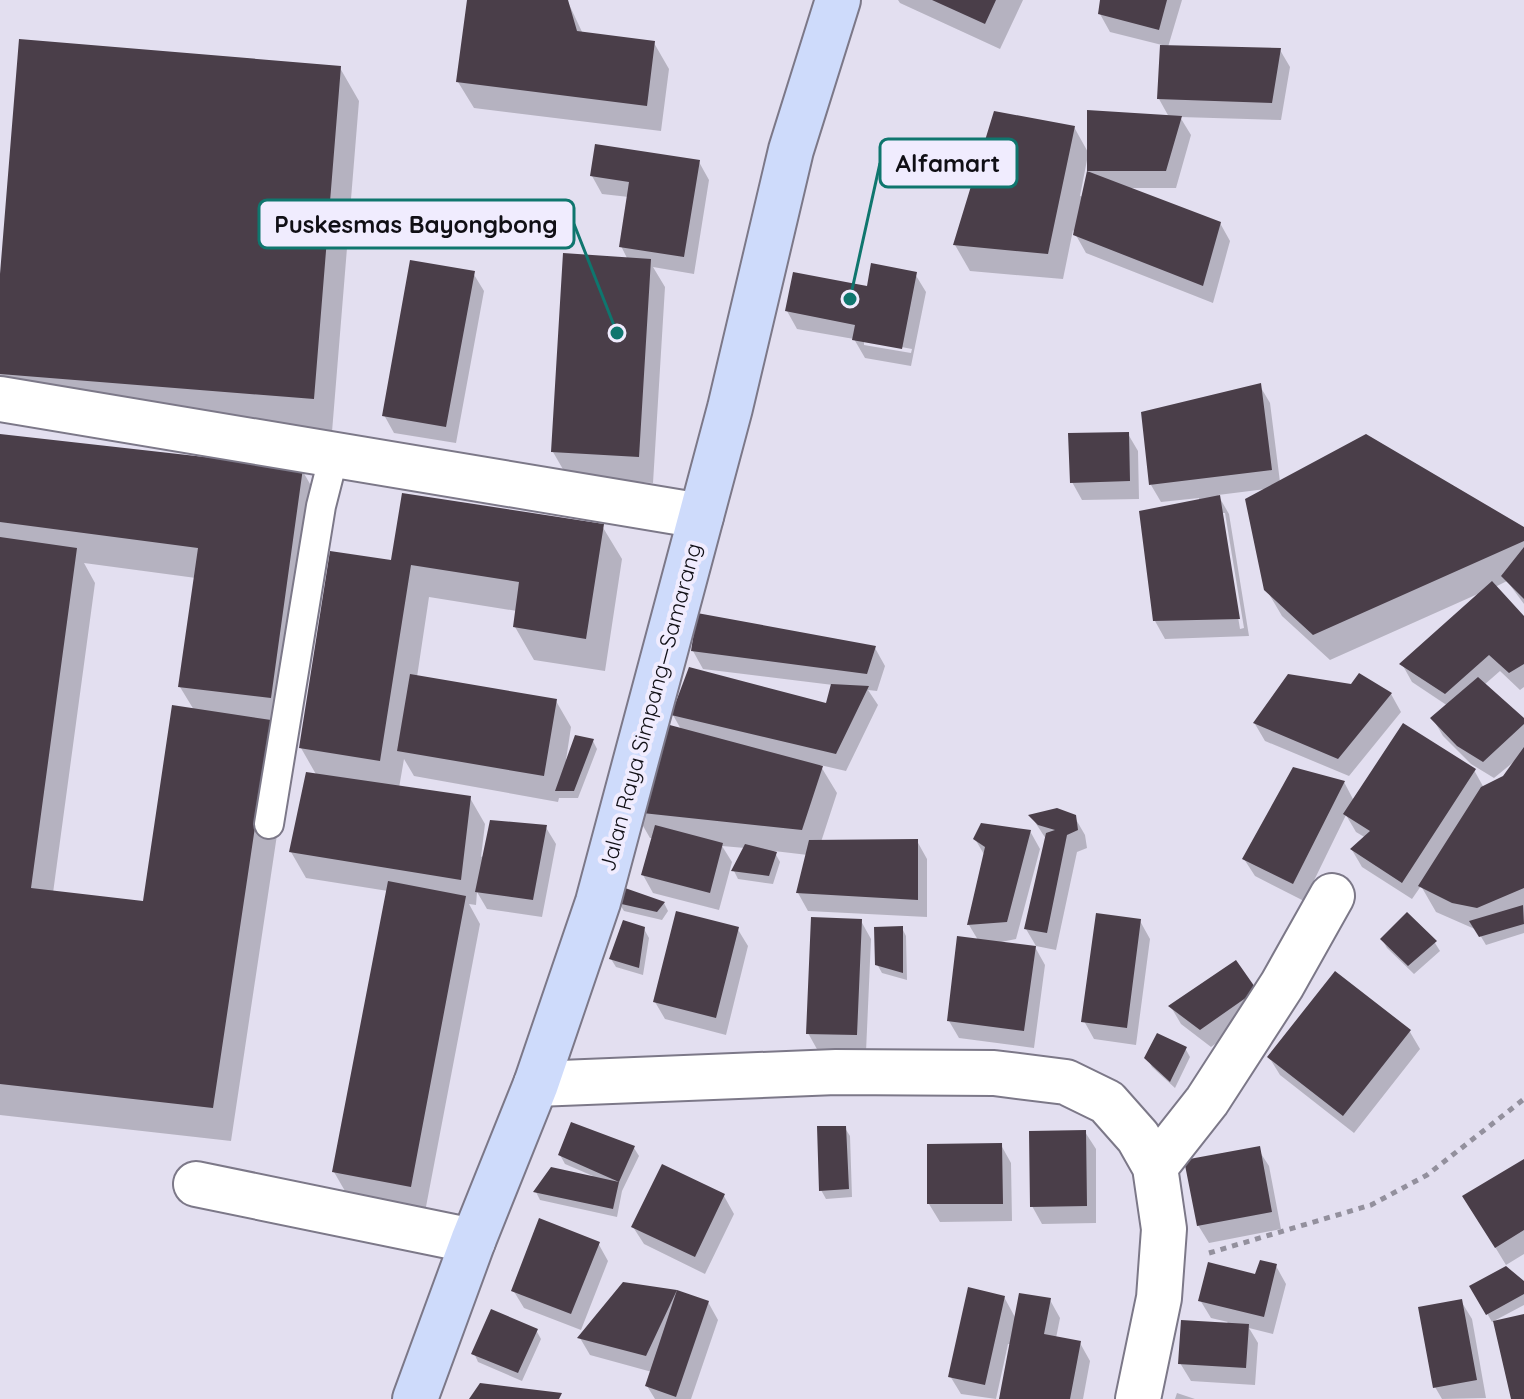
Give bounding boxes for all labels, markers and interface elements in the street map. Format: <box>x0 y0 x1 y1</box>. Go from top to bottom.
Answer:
callout: Alfamart <box>880 139 1017 187</box>
text: Alfamart <box>896 148 1000 178</box>
callout: Puskesmas Bayongbong <box>259 200 574 248</box>
text: Puskesmas Bayongbong <box>274 209 558 239</box>
street label: Jalan Raya Simpang—Samarang <box>593 540 707 874</box>

